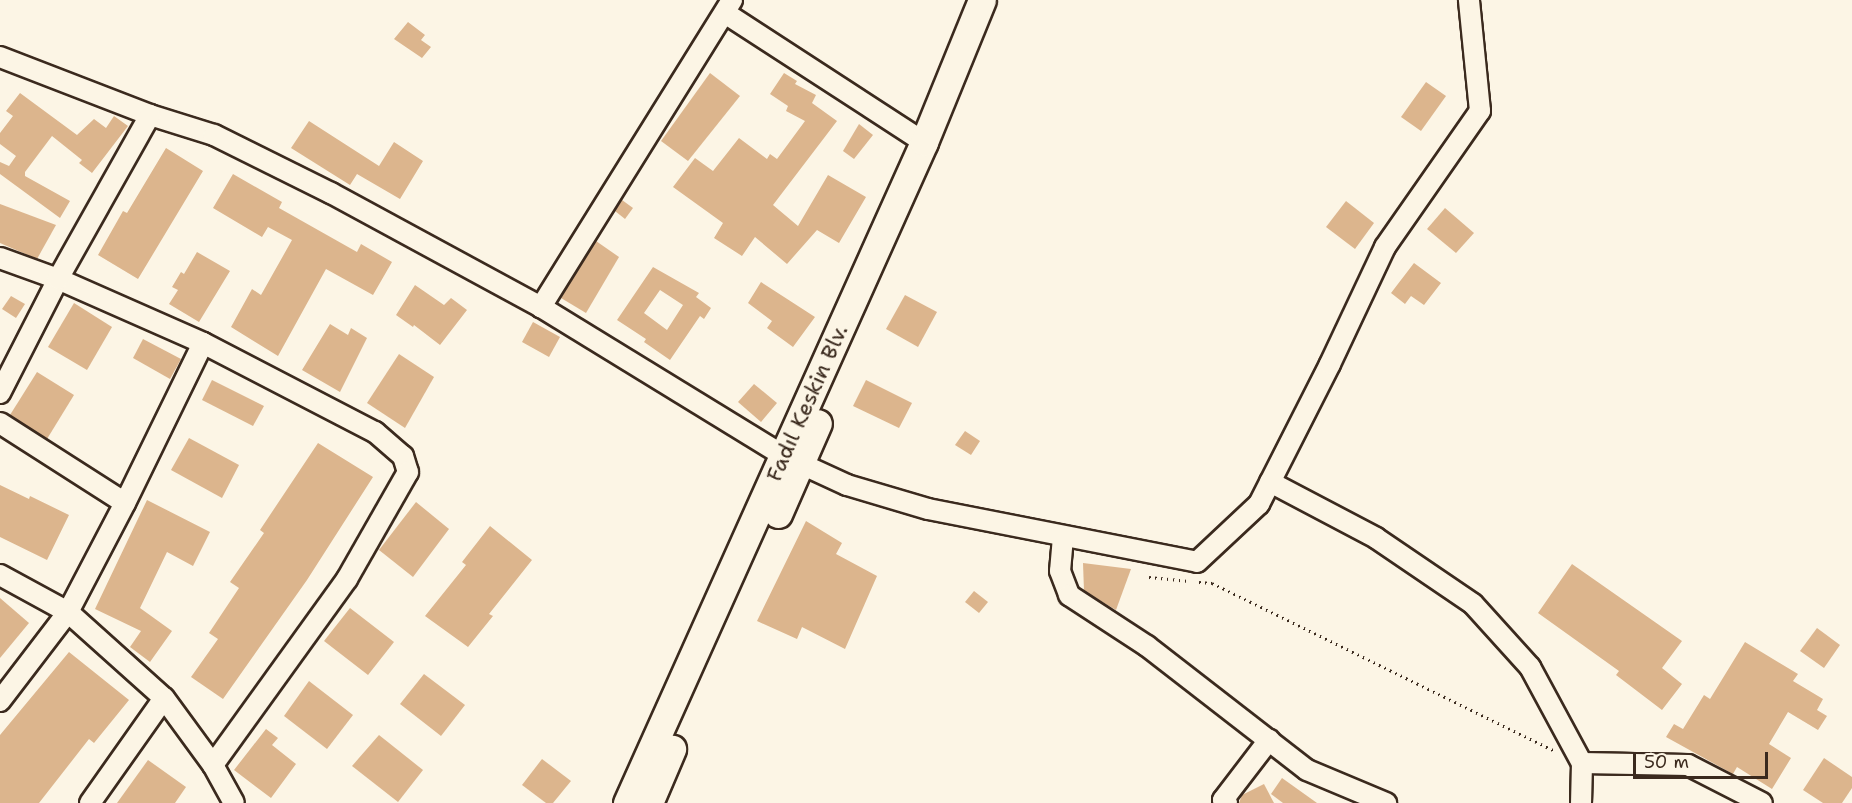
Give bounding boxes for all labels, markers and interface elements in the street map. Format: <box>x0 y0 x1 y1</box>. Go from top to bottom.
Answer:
street label: Fadıl Keskin Blv. <box>761 320 853 486</box>
scale bar <box>1636 740 1771 778</box>
text: 50 m <box>1644 750 1689 774</box>

